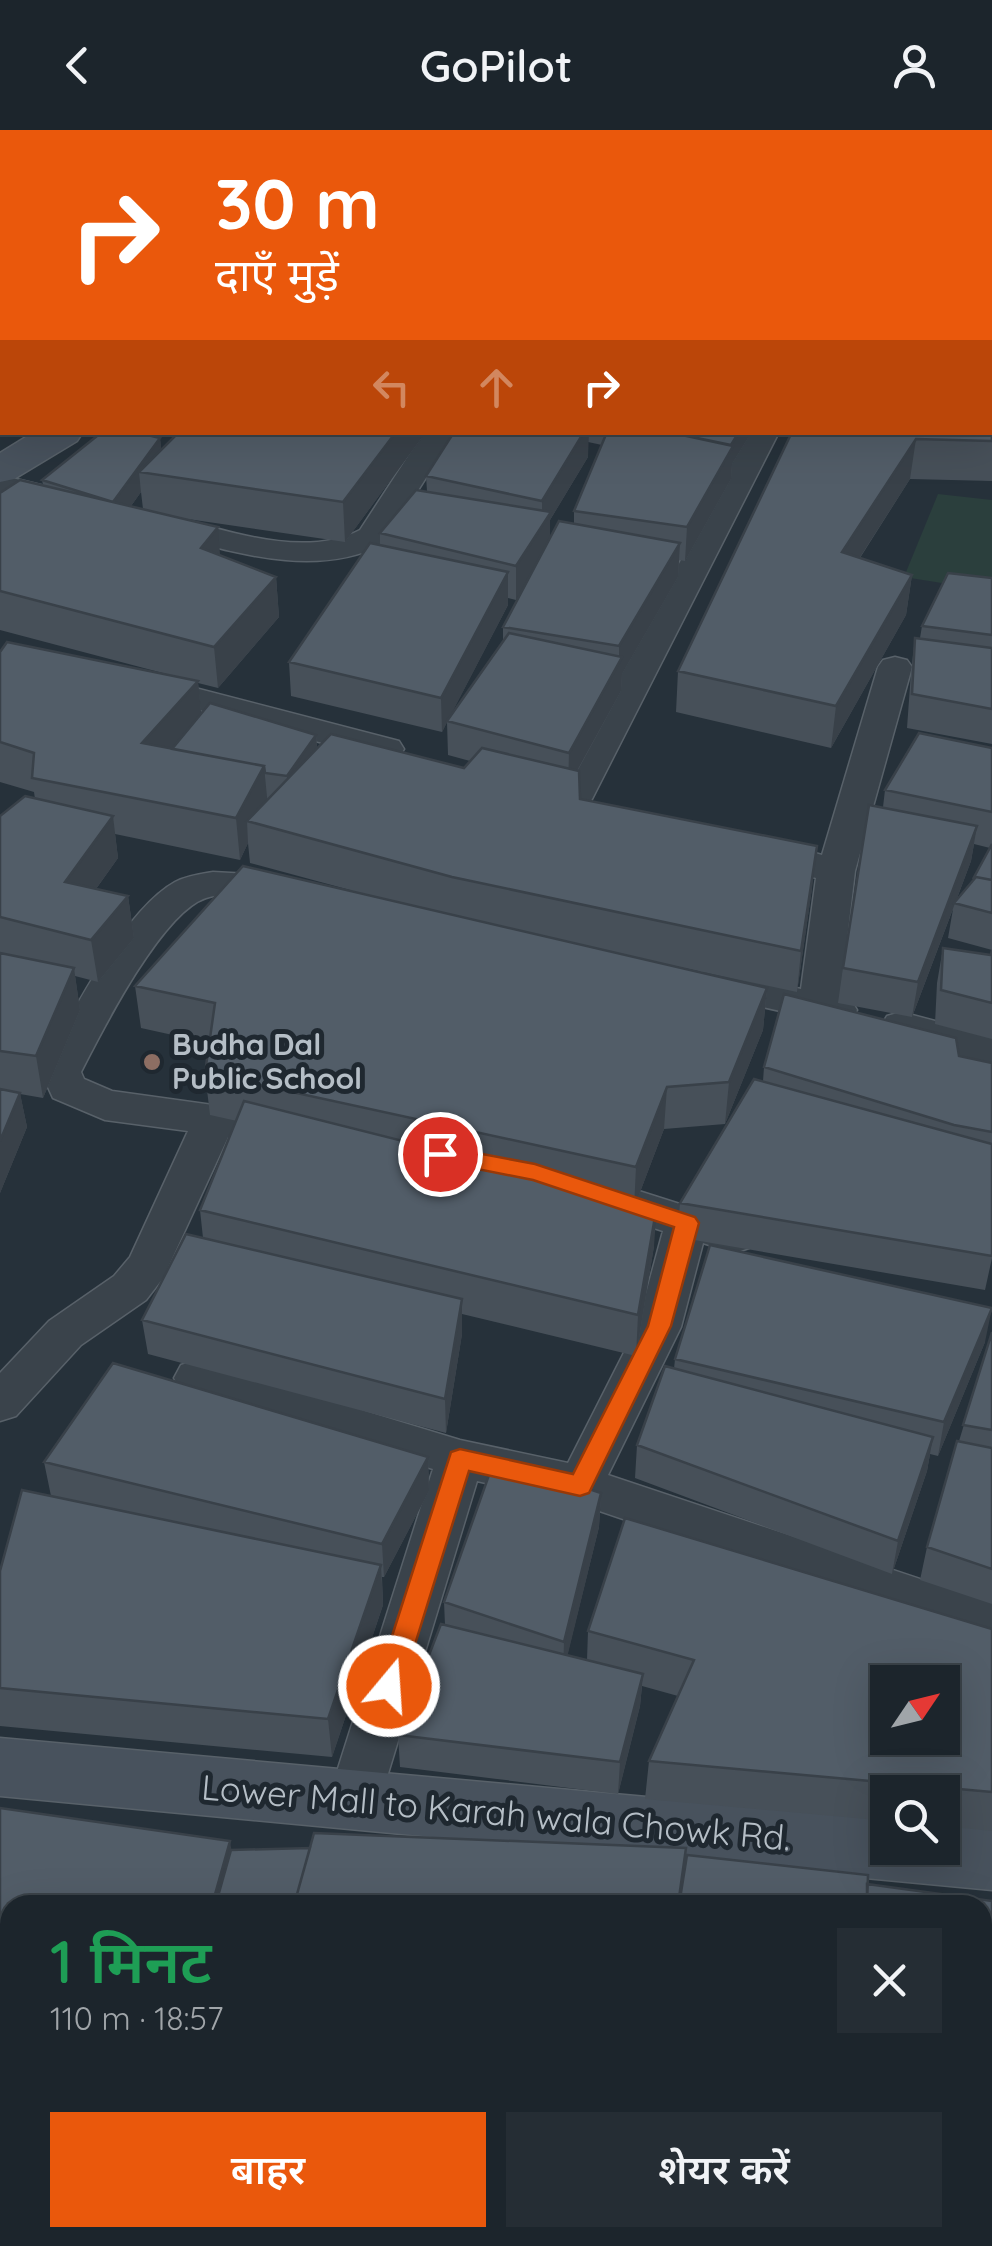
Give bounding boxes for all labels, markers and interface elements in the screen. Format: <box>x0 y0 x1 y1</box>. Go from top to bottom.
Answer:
text: GoPilot <box>420 37 572 93</box>
icon: back <box>50 38 105 93</box>
icon: person <box>887 38 942 93</box>
text: 30 m <box>215 159 380 247</box>
icon: right <box>50 170 180 300</box>
text: दाएँ मुड़ें <box>215 246 339 302</box>
icon: left <box>364 360 419 415</box>
icon: ahead <box>469 360 524 415</box>
icon: right <box>574 360 629 415</box>
place label: Budha Dal Public School <box>172 1025 362 1097</box>
marker: Budha Dal Public School <box>141 1051 163 1073</box>
pin <box>398 1112 483 1197</box>
icon: arrive <box>413 1127 468 1182</box>
position arrow <box>337 1634 441 1738</box>
north arrow <box>870 1665 960 1755</box>
map controls <box>870 1665 960 1865</box>
street label: Lower Mall to Karah wala Chowk Rd. <box>200 1764 793 1860</box>
button: search <box>870 1775 960 1865</box>
text: 1 मिनट <box>50 1923 211 1998</box>
button: close <box>837 1928 942 2033</box>
text: 110 m · 18:57 <box>50 1998 223 2038</box>
button: बाहर <box>50 2112 486 2227</box>
button: शेयर करें <box>506 2112 942 2227</box>

